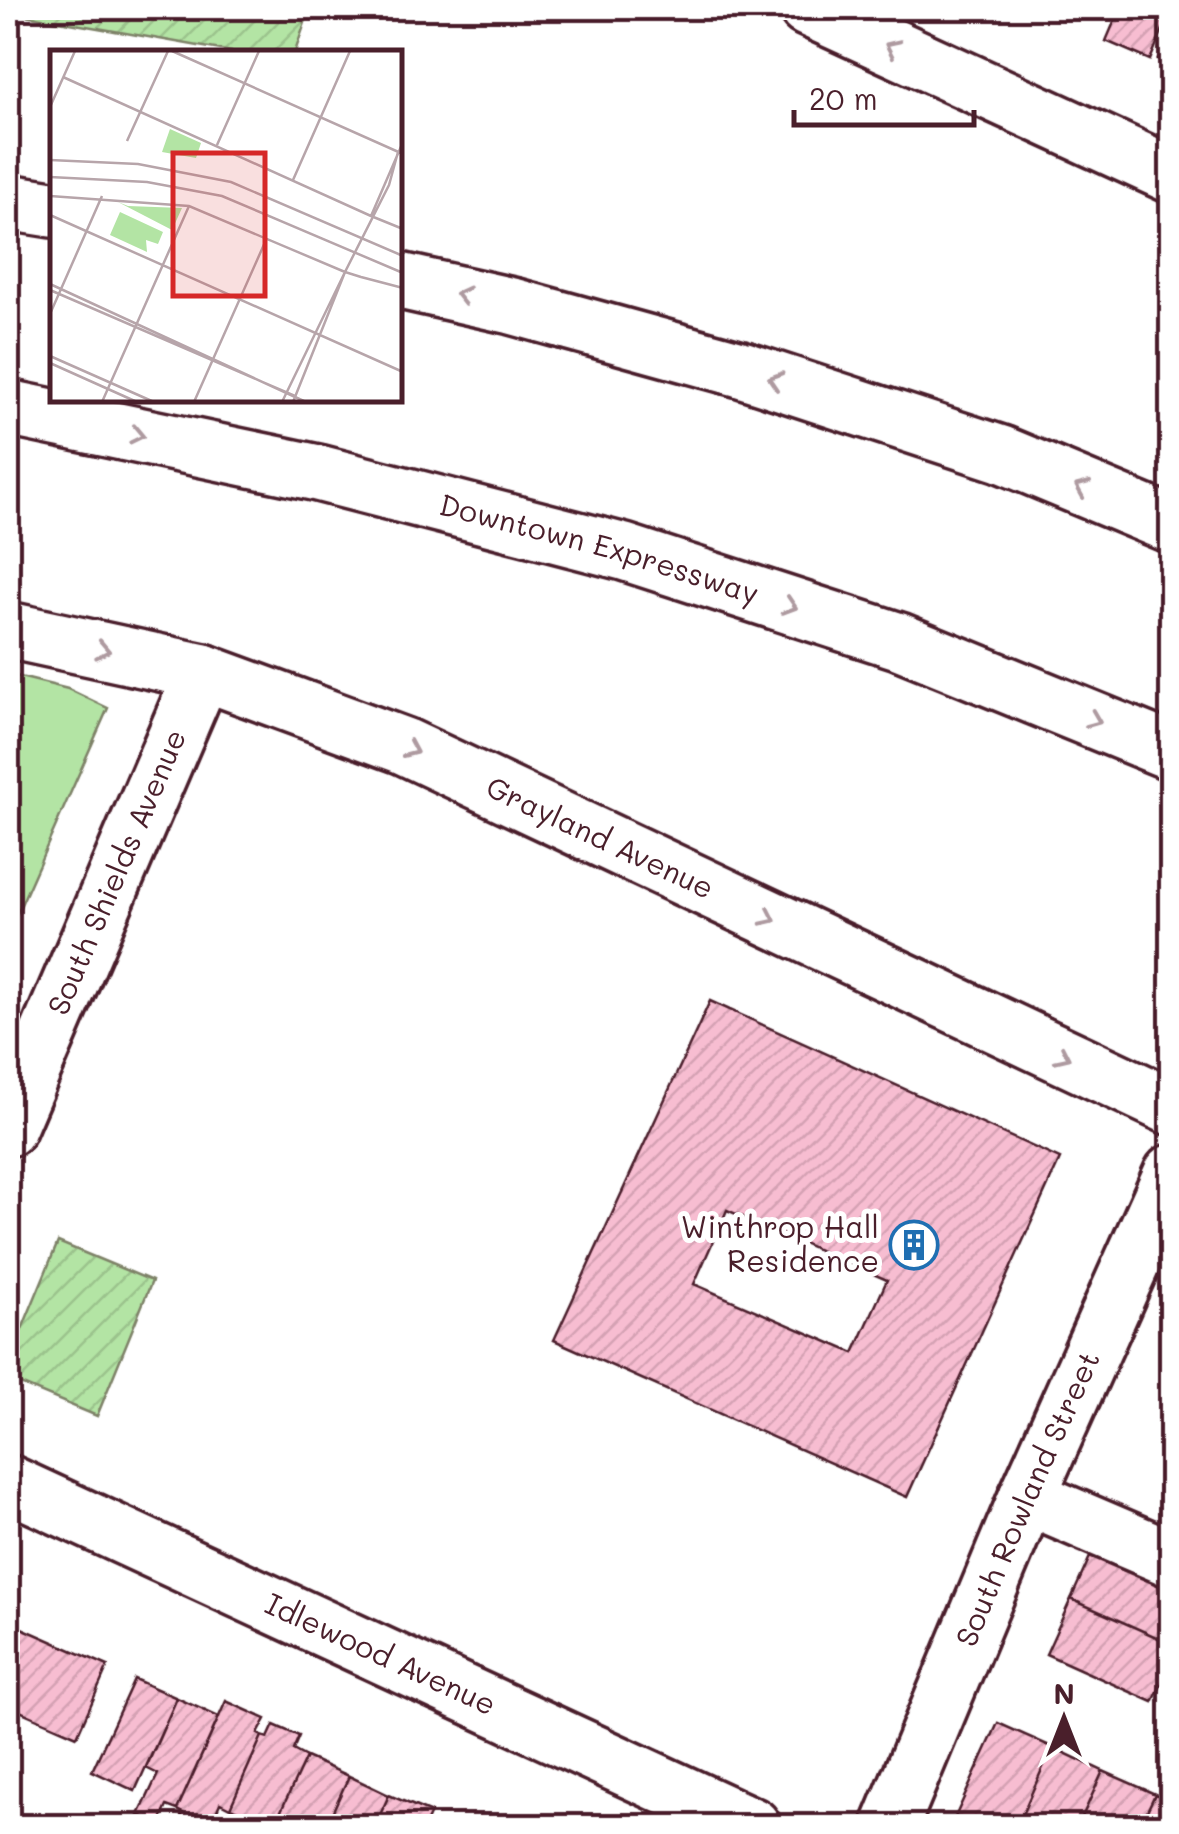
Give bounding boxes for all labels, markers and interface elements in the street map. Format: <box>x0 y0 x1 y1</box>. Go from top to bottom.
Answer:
one-way arrow <box>884 39 902 59</box>
inset map <box>50 50 402 402</box>
scale bar <box>794 65 974 127</box>
text: 20 m <box>809 78 878 118</box>
one-way arrow <box>454 286 471 307</box>
one-way arrow <box>768 371 785 392</box>
one-way arrow <box>128 424 145 445</box>
one-way arrow <box>1074 479 1091 499</box>
street label: Downtown Expressway <box>436 483 764 612</box>
one-way arrow <box>780 594 797 615</box>
one-way arrow <box>94 639 111 660</box>
one-way arrow <box>1084 709 1101 729</box>
street label: South Shields Avenue <box>37 723 194 1021</box>
one-way arrow <box>401 738 419 758</box>
street label: Grayland Avenue <box>480 766 721 907</box>
one-way arrow <box>759 905 777 925</box>
one-way arrow <box>1053 1043 1071 1063</box>
place label: Winthrop Hall Residence <box>681 1206 879 1280</box>
building icon: Winthrop Hall Residence <box>888 1219 940 1271</box>
street label: South Rowland Street <box>945 1344 1108 1652</box>
street label: Idlewood Avenue <box>259 1582 503 1723</box>
north arrow <box>1014 1669 1114 1769</box>
text: N <box>1053 1675 1075 1711</box>

